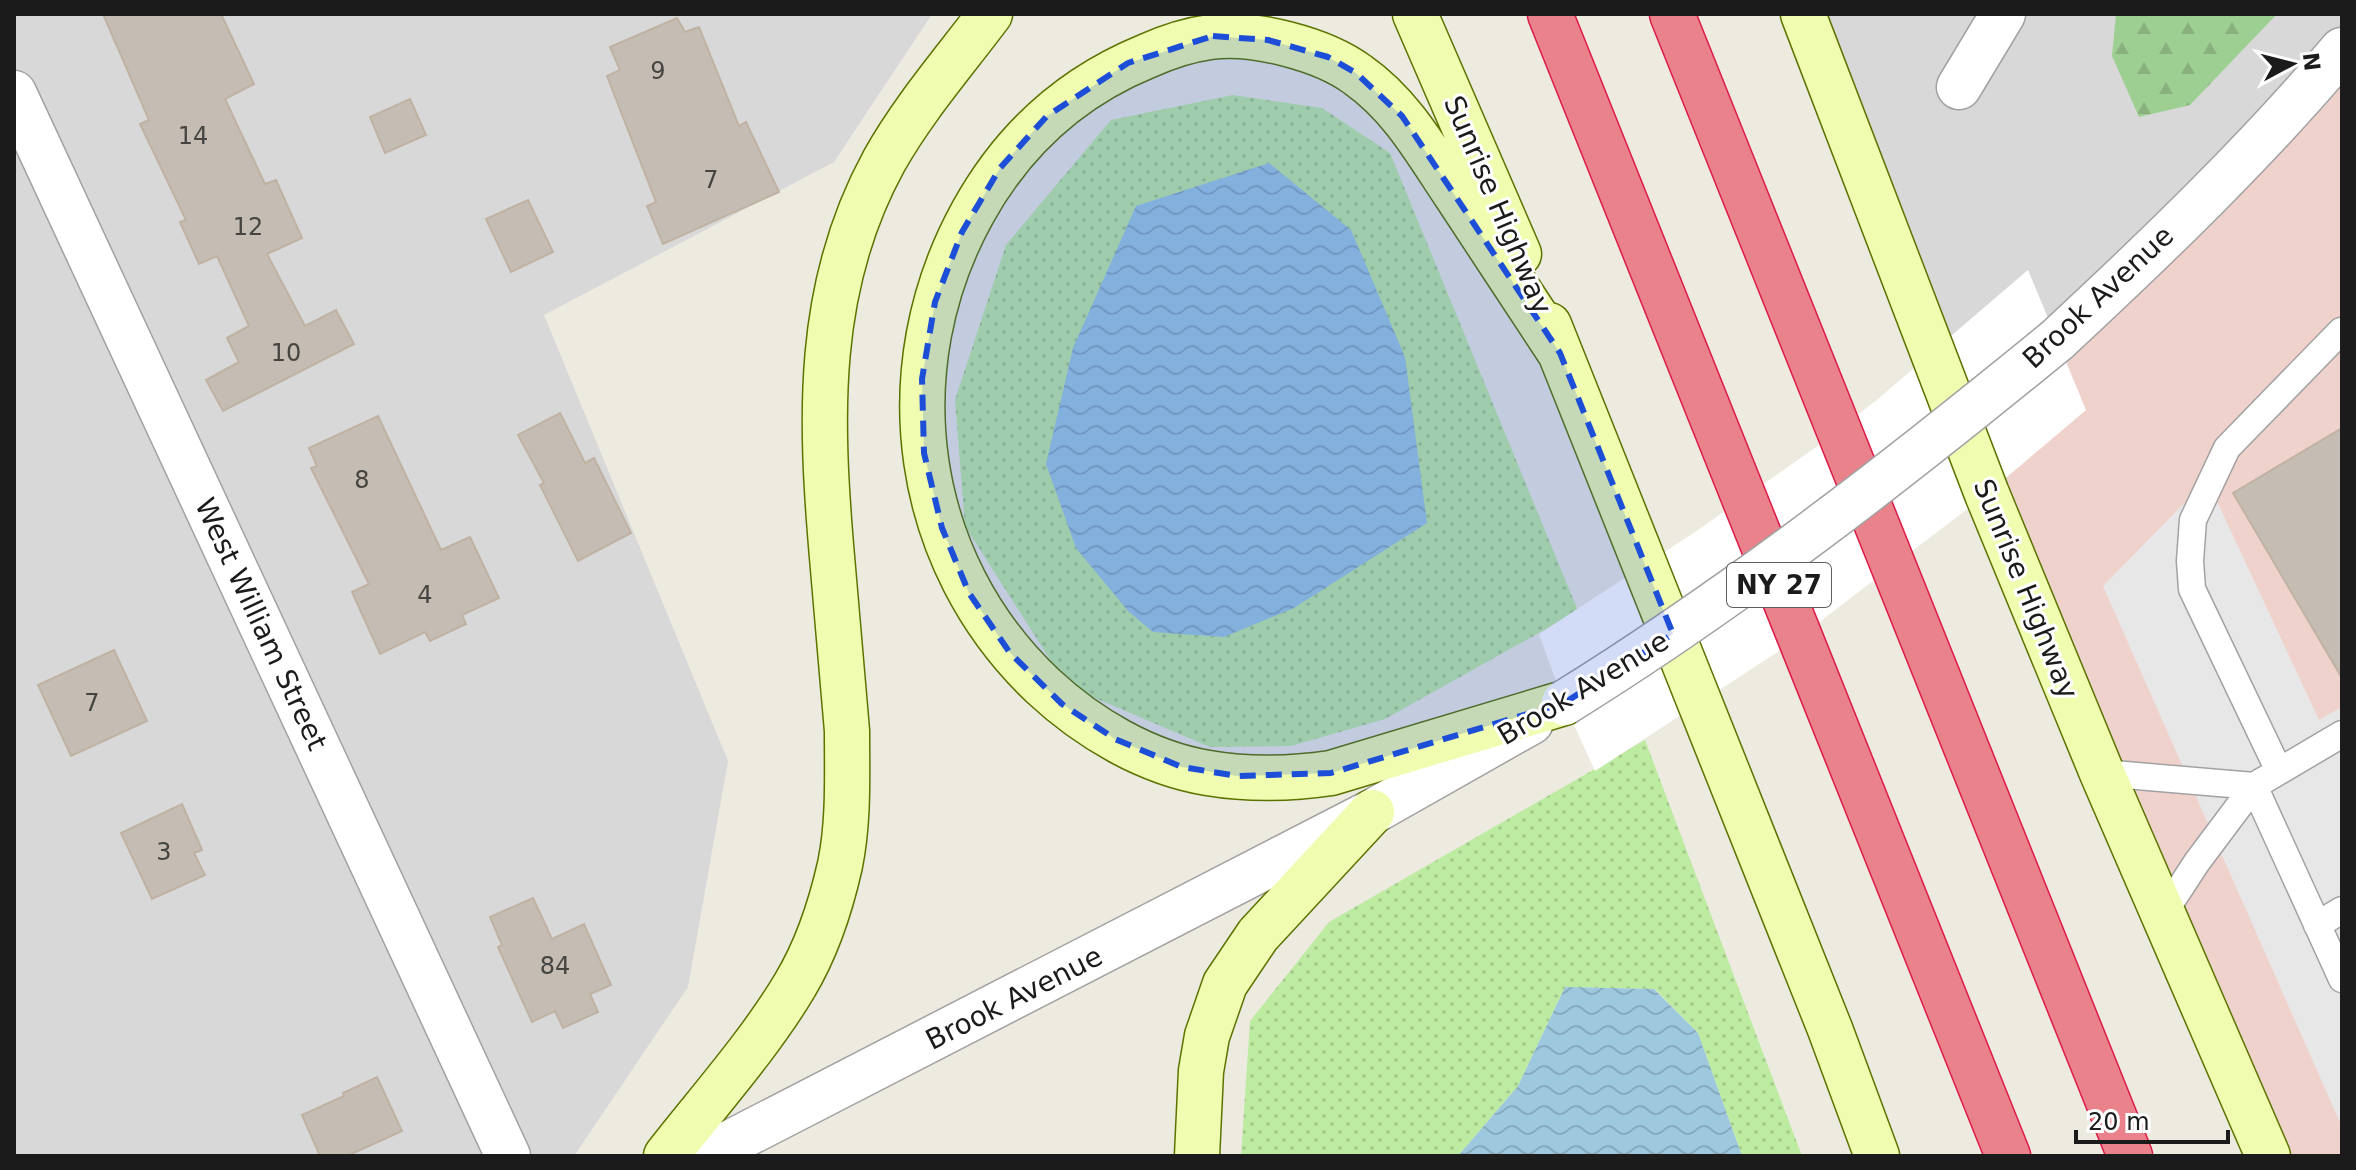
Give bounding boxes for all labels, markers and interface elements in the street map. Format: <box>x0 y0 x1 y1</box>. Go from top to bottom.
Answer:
north arrow <box>2252 24 2332 104</box>
text: N <box>2298 51 2325 72</box>
house number: 9 <box>650 57 666 85</box>
street label: Sunrise Highway <box>1437 91 1559 319</box>
house number: 14 <box>178 122 208 150</box>
house number: 7 <box>703 166 719 194</box>
house number: 12 <box>233 213 263 241</box>
street label: Brook Avenue <box>2016 219 2180 375</box>
house number: 10 <box>271 339 301 367</box>
house number: 8 <box>354 466 370 494</box>
street label: Sunrise Highway <box>1967 474 2085 704</box>
street label: West William Street <box>188 493 334 755</box>
road number: NY 27 <box>1727 563 1831 607</box>
house number: 4 <box>417 581 433 609</box>
street label: Brook Avenue <box>1492 624 1674 752</box>
house number: 7 <box>84 689 100 717</box>
house number: 3 <box>156 838 172 866</box>
street label: Brook Avenue <box>920 939 1108 1057</box>
house number: 84 <box>540 952 570 980</box>
scale bar <box>2076 1094 2228 1144</box>
text: 20 m <box>2088 1108 2150 1136</box>

